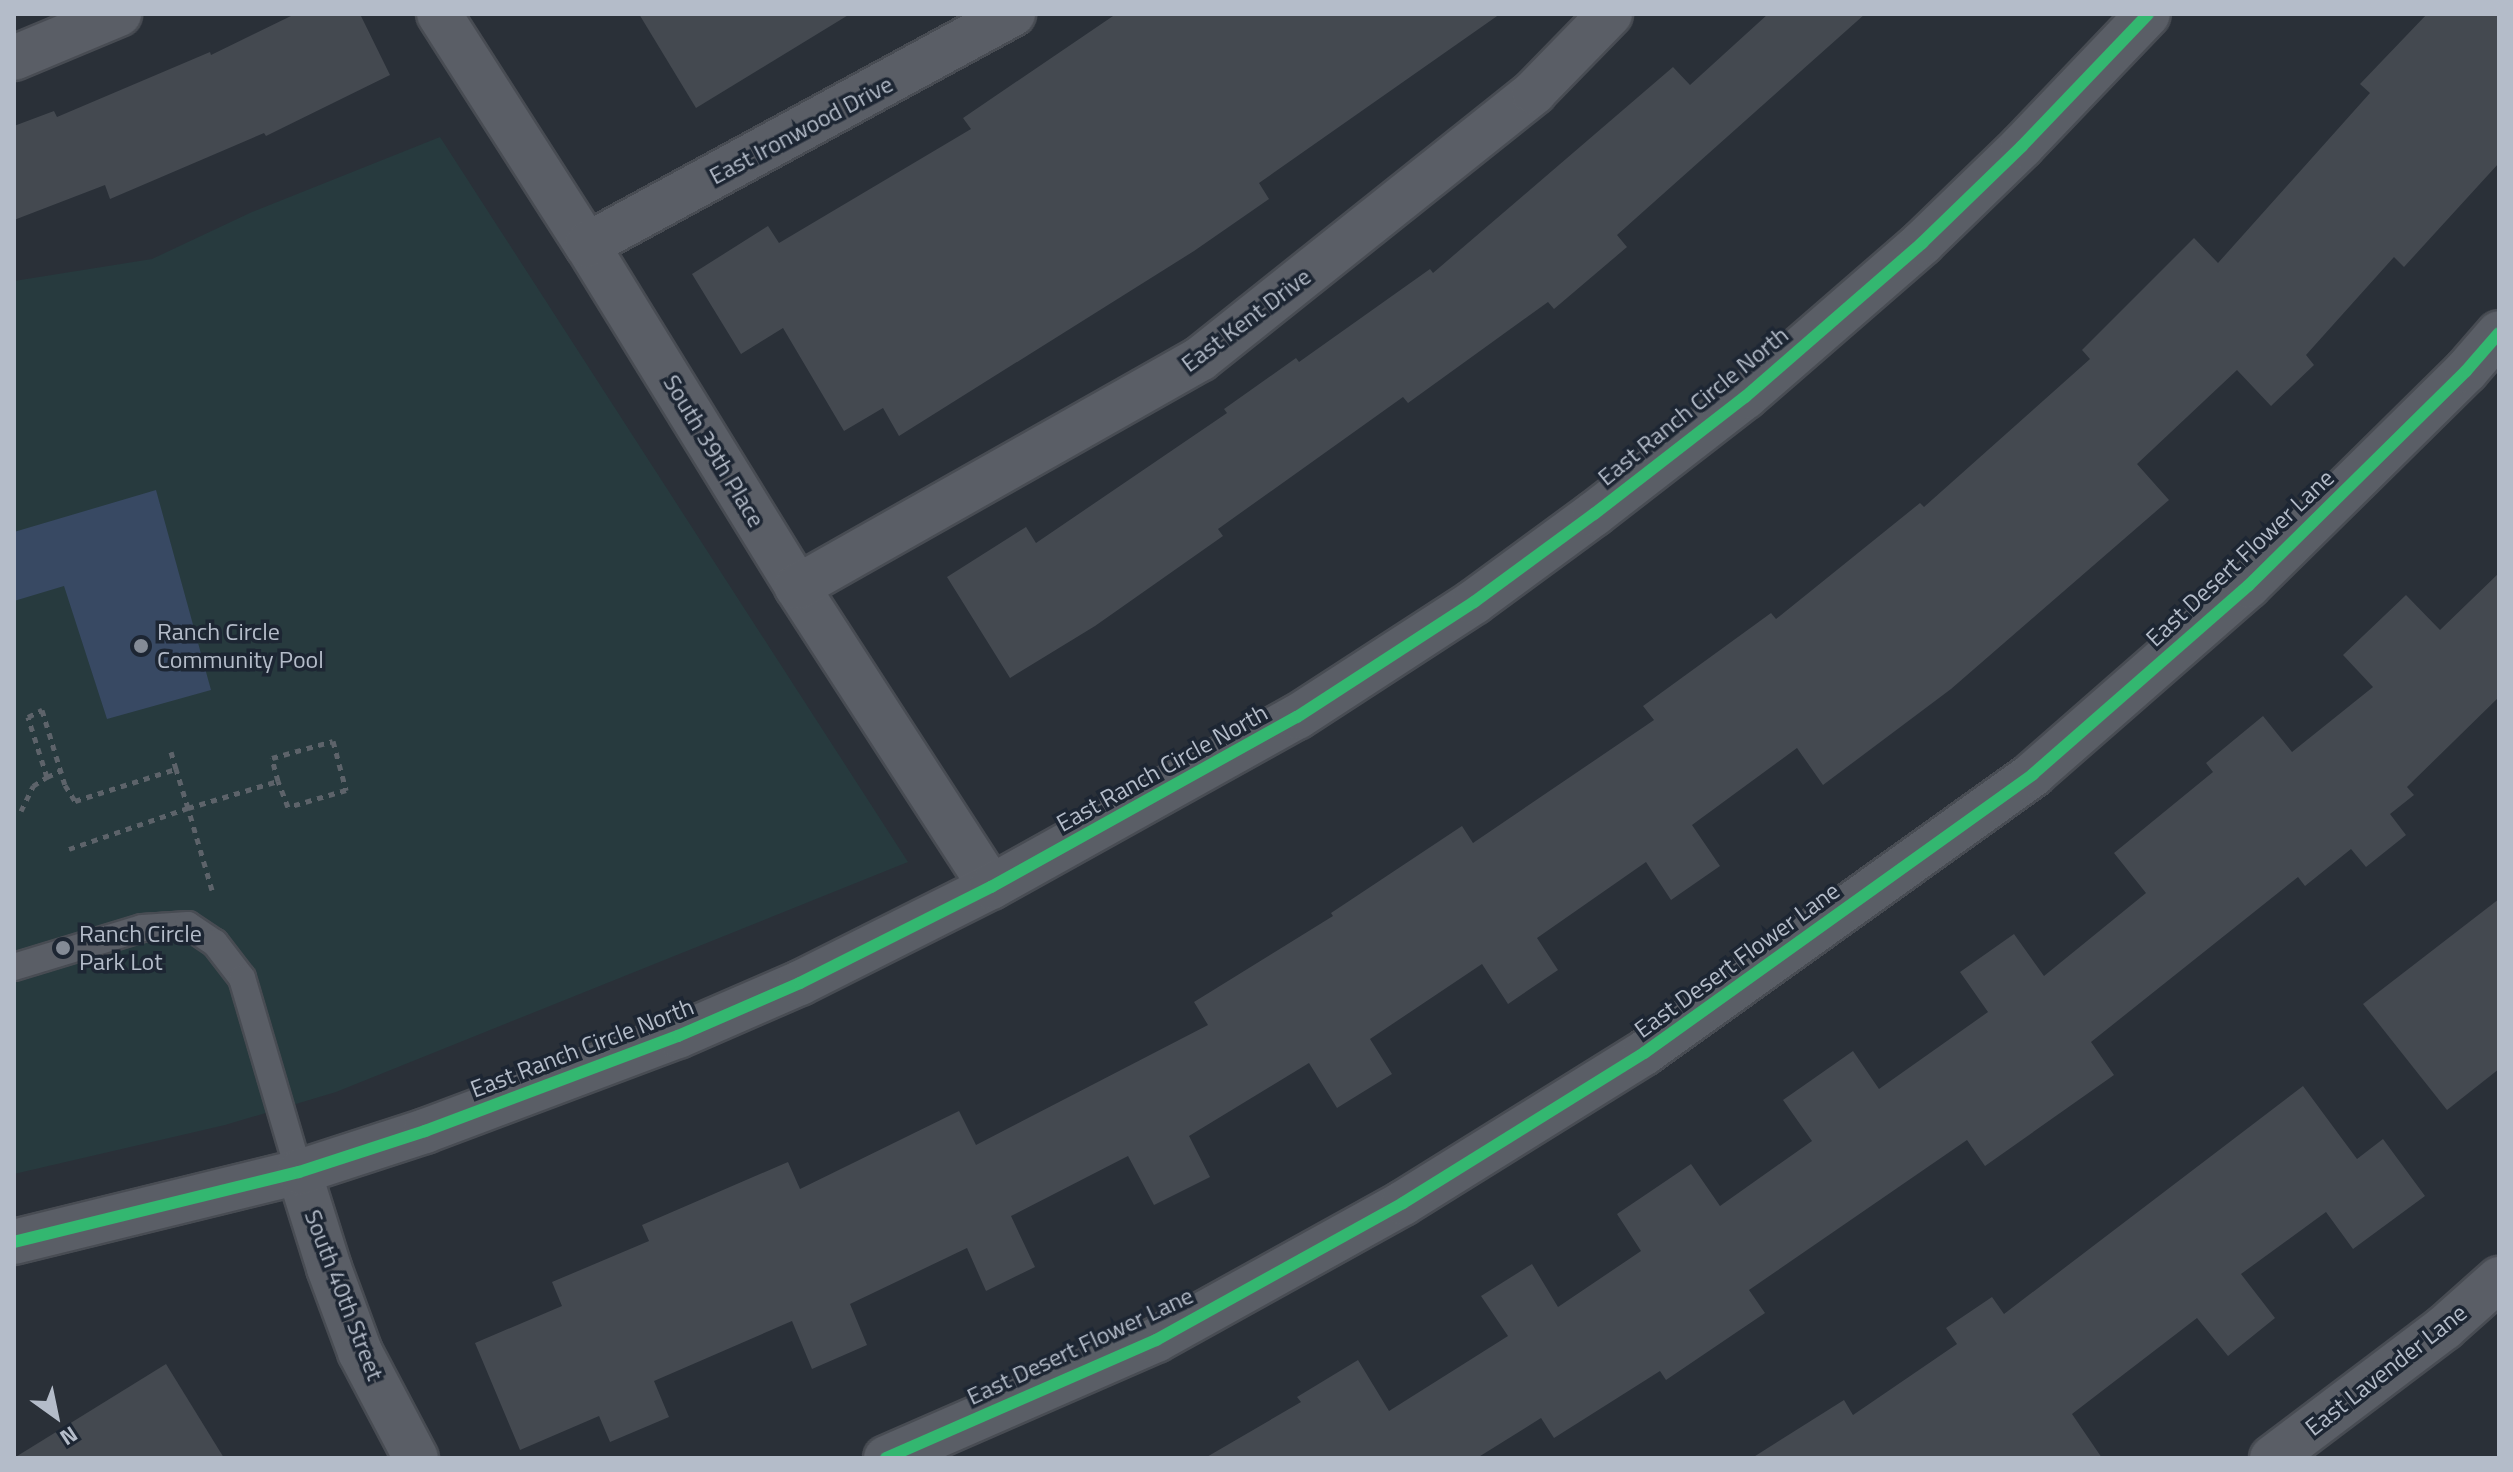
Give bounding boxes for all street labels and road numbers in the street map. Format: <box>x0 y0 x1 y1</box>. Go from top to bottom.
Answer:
street label: East Ironwood Drive <box>704 70 898 190</box>
street label: East Kent Drive <box>1176 262 1316 378</box>
street label: East Ranch Circle North <box>1592 320 1794 492</box>
street label: South 39th Place <box>657 370 771 532</box>
street label: East Desert Flower Lane <box>2140 464 2340 652</box>
street label: East Ranch Circle North <box>1052 698 1272 838</box>
street label: East Desert Flower Lane <box>1629 876 1845 1044</box>
street label: East Ranch Circle North <box>466 992 698 1104</box>
street label: South 40th Street <box>298 1206 390 1384</box>
street label: East Desert Flower Lane <box>962 1281 1198 1411</box>
street label: East Lavender Lane <box>2300 1298 2472 1442</box>

